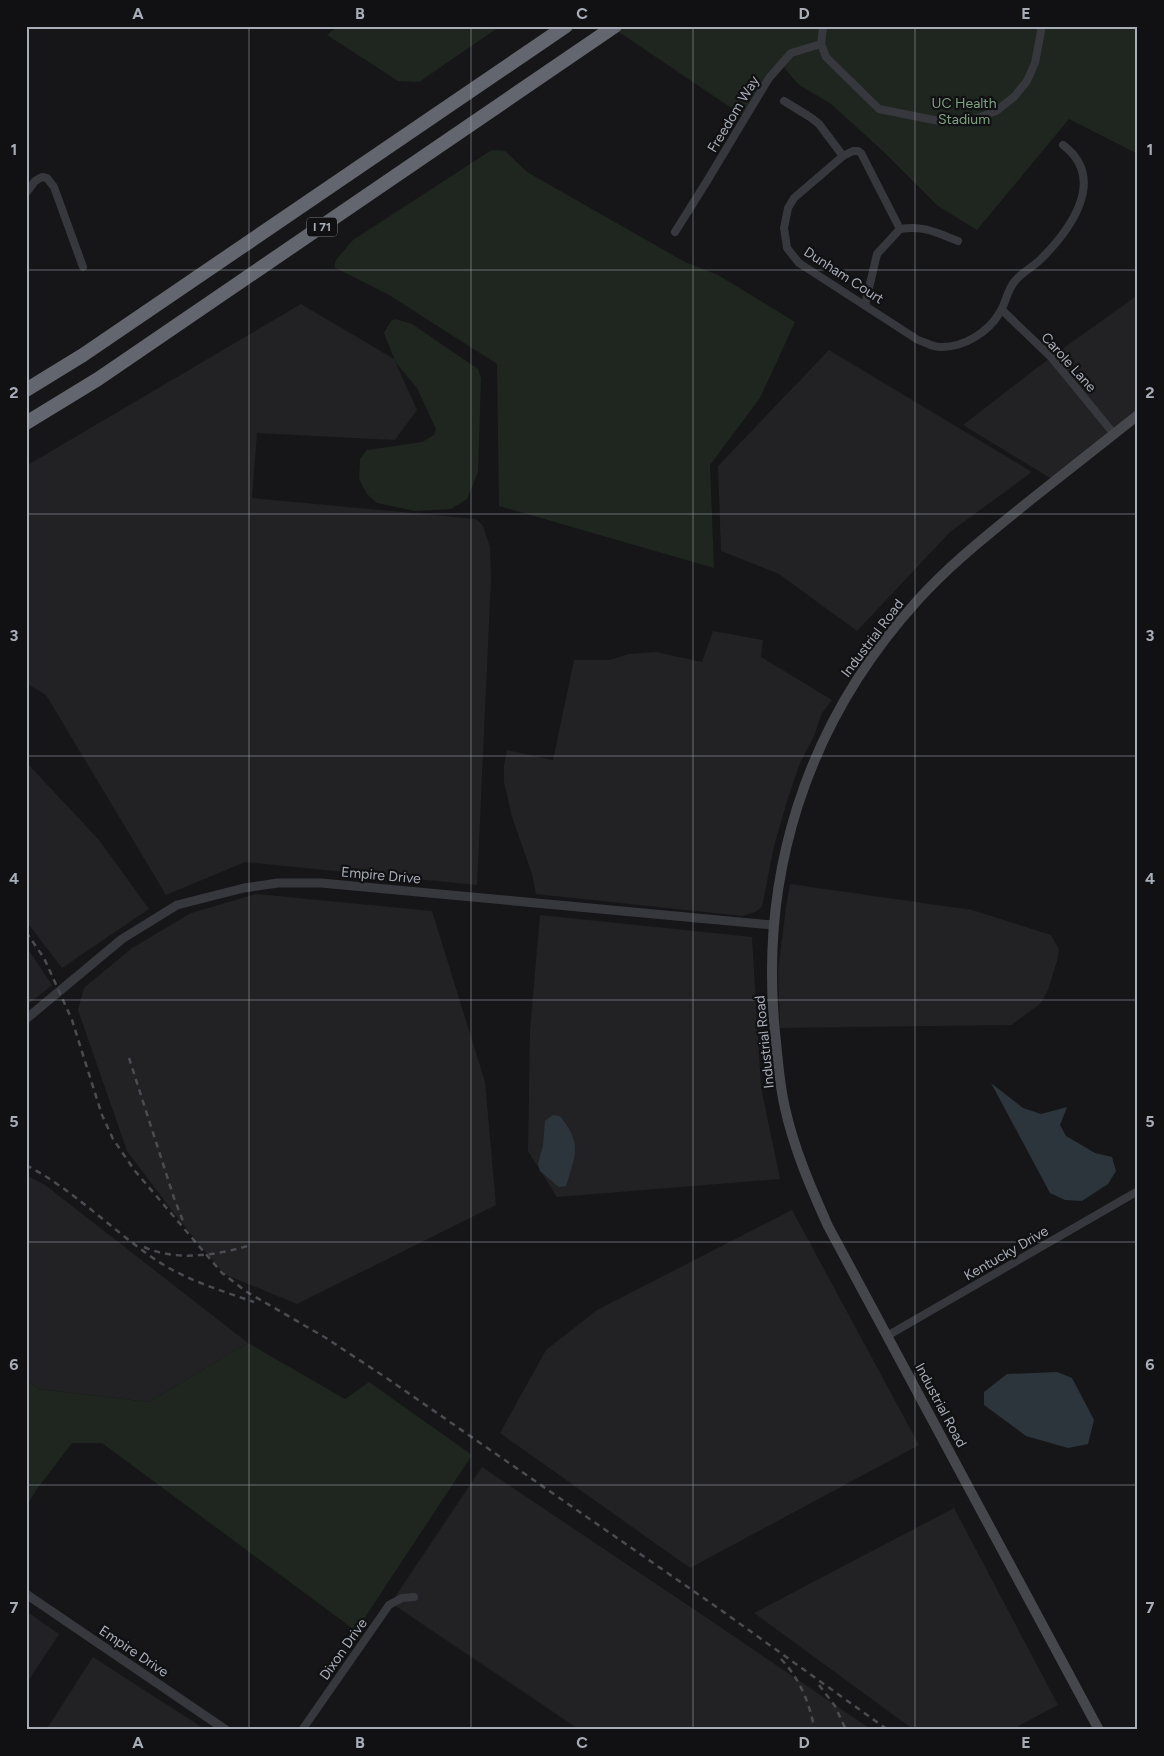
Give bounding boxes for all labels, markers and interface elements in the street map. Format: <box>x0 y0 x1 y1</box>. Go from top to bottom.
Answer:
text: A <box>132 4 144 23</box>
text: B <box>355 4 365 23</box>
text: C <box>576 4 588 23</box>
text: D <box>798 4 810 23</box>
text: E <box>1021 4 1031 23</box>
street label: Freedom Way <box>704 72 763 156</box>
park label: UC Health Stadium <box>932 95 997 128</box>
text: 1 <box>11 140 17 159</box>
text: 1 <box>1147 140 1153 159</box>
road number: I 71 <box>307 218 337 236</box>
street label: Dunham Court <box>801 243 887 308</box>
street label: Carole Lane <box>1038 329 1100 396</box>
text: 2 <box>9 383 19 402</box>
text: 2 <box>1145 383 1155 402</box>
street label: Industrial Road <box>838 596 907 681</box>
text: 3 <box>10 626 19 645</box>
text: 3 <box>1146 626 1155 645</box>
street label: Empire Drive <box>340 864 422 887</box>
text: 4 <box>9 869 19 888</box>
text: 4 <box>1145 869 1155 888</box>
street label: Industrial Road <box>751 995 778 1089</box>
text: 5 <box>9 1112 19 1131</box>
text: 5 <box>1145 1112 1155 1131</box>
street label: Kentucky Drive <box>961 1222 1052 1284</box>
text: 6 <box>9 1355 19 1374</box>
text: 6 <box>1145 1355 1155 1374</box>
street label: Industrial Road <box>911 1360 970 1450</box>
text: 7 <box>10 1598 19 1617</box>
text: 7 <box>1146 1598 1155 1617</box>
street label: Dixon Drive <box>316 1615 371 1683</box>
street label: Empire Drive <box>96 1622 172 1681</box>
text: A <box>132 1733 144 1752</box>
text: B <box>355 1733 365 1752</box>
text: C <box>576 1733 588 1752</box>
text: D <box>798 1733 810 1752</box>
text: E <box>1021 1733 1031 1752</box>

